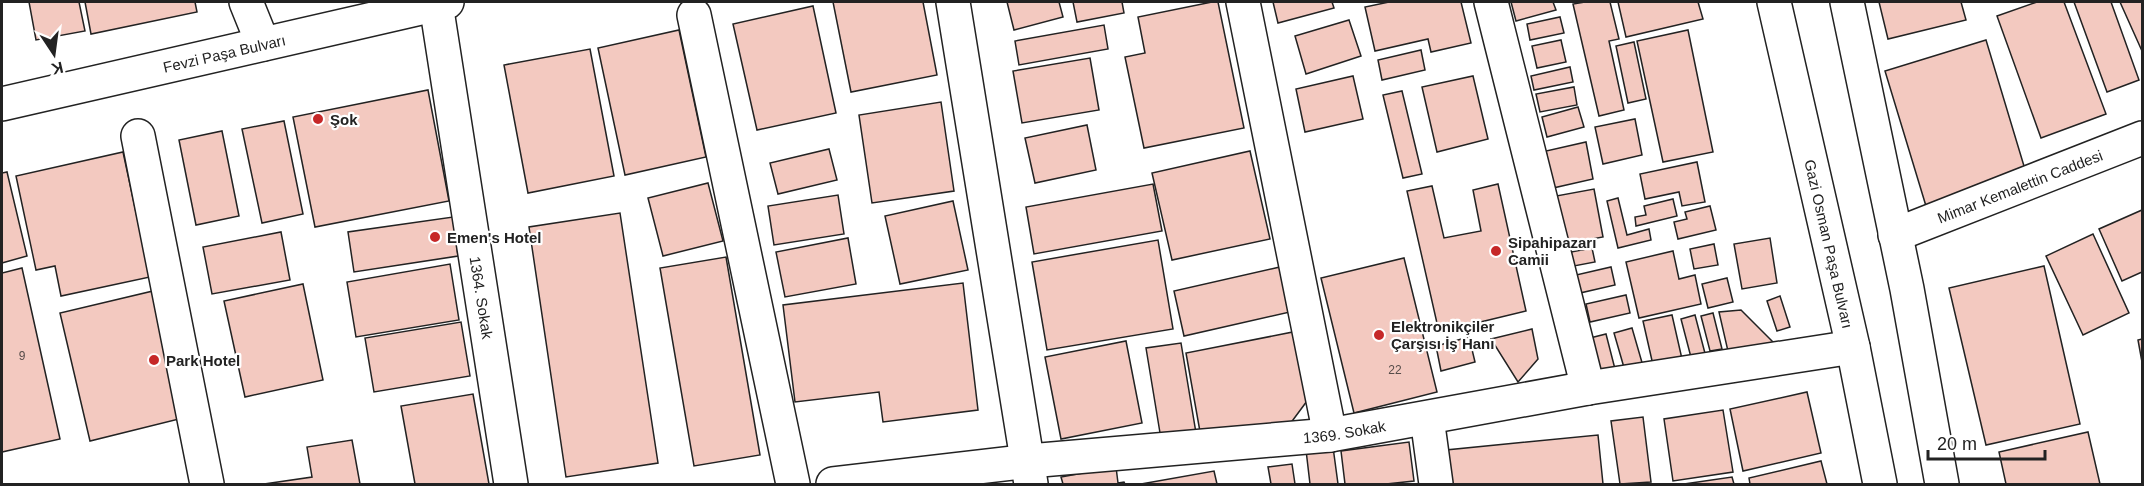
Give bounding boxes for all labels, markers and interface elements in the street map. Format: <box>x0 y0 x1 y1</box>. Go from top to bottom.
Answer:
north arrow <box>24 24 84 84</box>
street label: Fevzi Paşa Bulvarı <box>161 31 287 75</box>
text: K <box>49 59 65 78</box>
place label: Şok <box>330 111 358 128</box>
marker: Şok <box>311 112 325 126</box>
street label: Mimar Kemalettin Caddesi <box>1935 146 2105 226</box>
street label: Gazi Osman Paşa Bulvarı <box>1802 158 1857 330</box>
place label: Emen's Hotel <box>447 229 541 246</box>
marker: Emen's Hotel <box>428 230 442 244</box>
place label: Sipahipazarı Camii <box>1508 234 1596 268</box>
marker: Sipahipazarı Camii <box>1489 244 1503 258</box>
street label: 1364. Sokak <box>467 255 497 340</box>
place label: Elektronikçiler Çarşısı İş Hanı <box>1391 318 1495 352</box>
marker: Elektronikçiler Çarşısı İş Hanı <box>1372 328 1386 342</box>
house number: 9 <box>19 349 26 363</box>
place label: Park Hotel <box>166 352 240 369</box>
marker: Park Hotel <box>147 353 161 367</box>
house number: 22 <box>1388 363 1402 377</box>
street label: 1369. Sokak <box>1302 416 1387 446</box>
scale bar <box>1928 423 2045 461</box>
text: 20 m <box>1937 434 1977 454</box>

